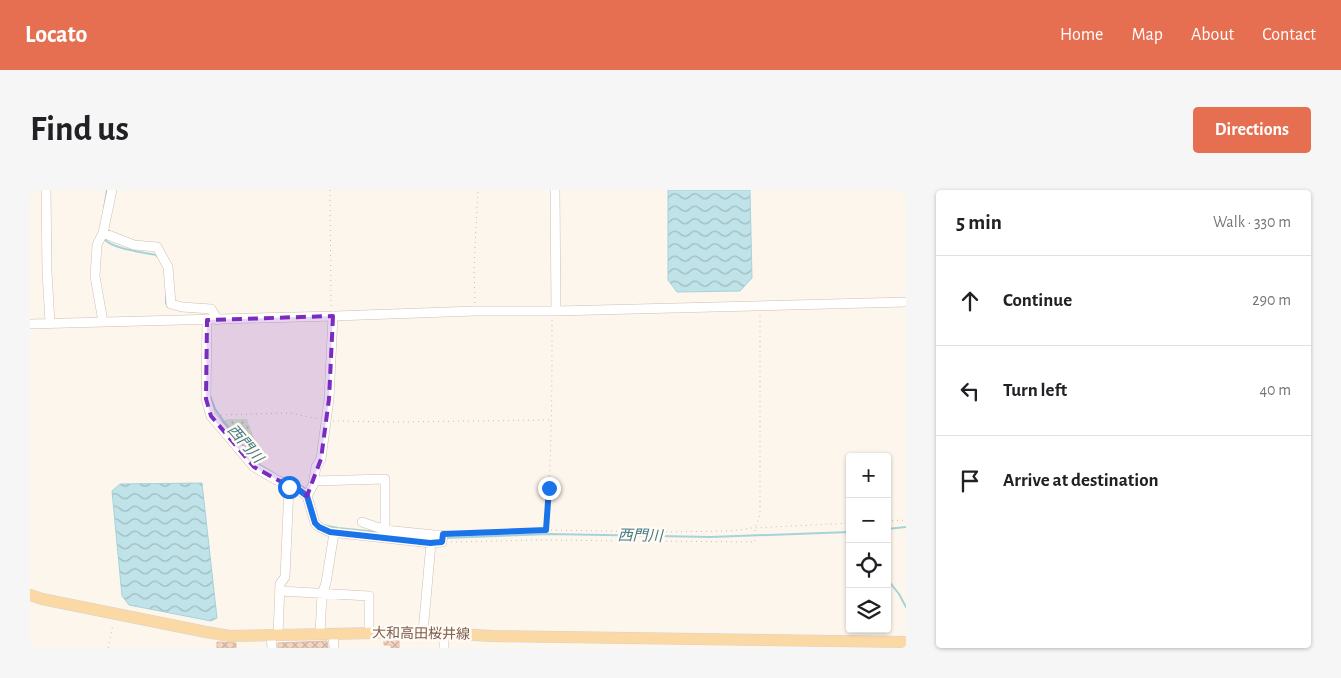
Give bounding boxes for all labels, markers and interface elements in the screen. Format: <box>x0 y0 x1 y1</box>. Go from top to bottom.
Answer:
text: Locato <box>25 23 87 47</box>
text: Home <box>1060 26 1103 44</box>
text: Map <box>1131 26 1163 44</box>
text: About <box>1191 26 1234 44</box>
text: Contact <box>1262 26 1316 44</box>
button: Directions <box>1193 107 1311 153</box>
text: Find us <box>30 112 129 147</box>
text: 5 min <box>956 212 1002 233</box>
text: Walk · 330 m <box>1213 214 1291 230</box>
icon: ahead <box>956 287 984 315</box>
text: Continue <box>1003 291 1072 310</box>
text: 290 m <box>1252 292 1291 308</box>
icon: left <box>956 377 984 405</box>
text: Turn left <box>1003 381 1067 400</box>
text: 40 m <box>1259 382 1291 398</box>
water label: 西門川 <box>225 422 267 467</box>
map controls <box>846 453 891 633</box>
button: + <box>846 453 891 498</box>
icon: arrive <box>956 467 984 495</box>
text: Arrive at destination <box>1003 471 1159 490</box>
route start <box>278 476 301 499</box>
route end <box>538 477 561 500</box>
button: − <box>846 498 891 543</box>
water label: 西門川 <box>617 528 665 544</box>
button: locate <box>846 543 891 588</box>
button: layers <box>846 588 891 633</box>
street label: 大和高田桜井線 <box>372 624 470 642</box>

